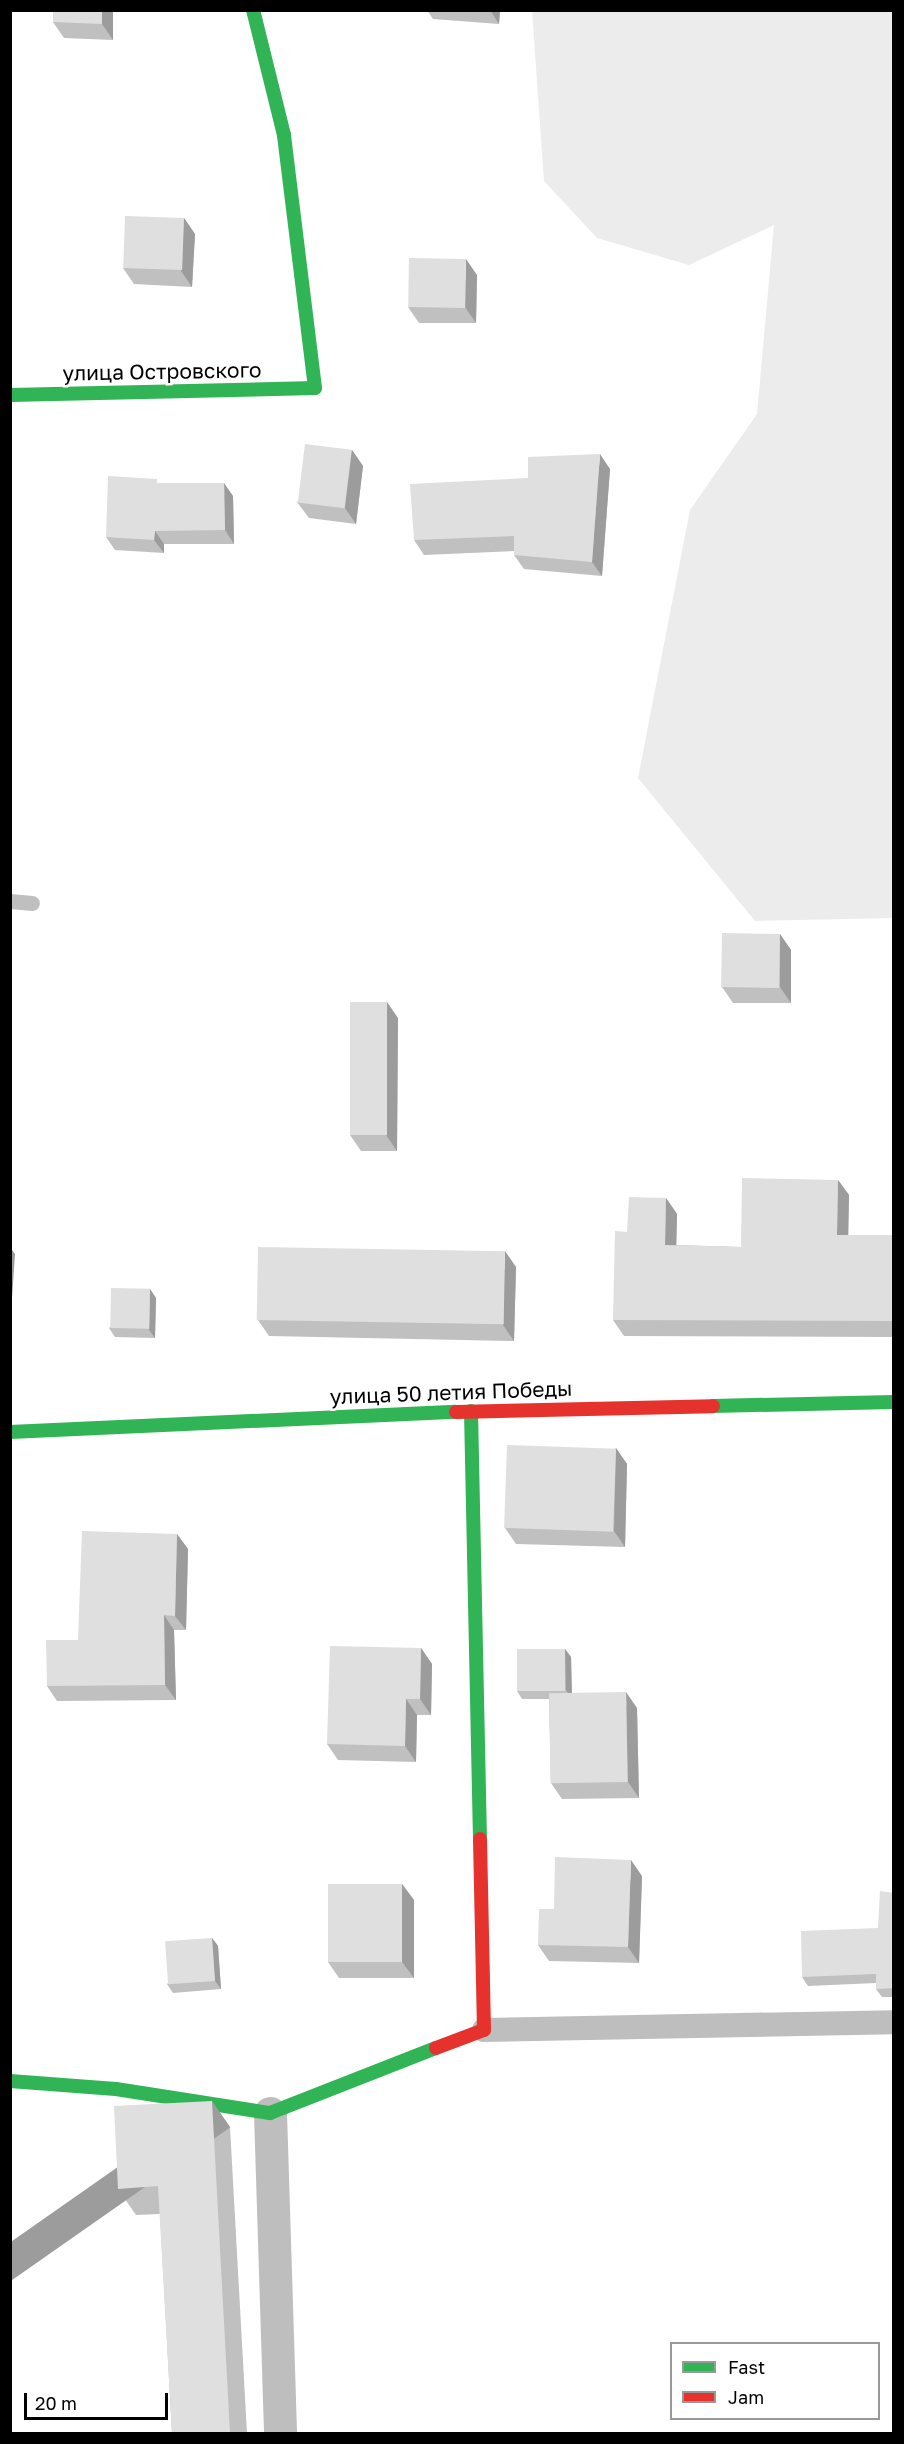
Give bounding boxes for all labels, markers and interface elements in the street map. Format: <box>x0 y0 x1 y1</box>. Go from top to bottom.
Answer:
street label: улица Островского <box>62 357 262 385</box>
street label: улица 50 летия Победы <box>329 1375 573 1409</box>
legend <box>670 2342 880 2420</box>
text: Fast <box>728 2356 765 2378</box>
scale bar <box>27 2381 171 2419</box>
text: Jam <box>728 2386 764 2408</box>
text: 20 m <box>35 2392 77 2414</box>

